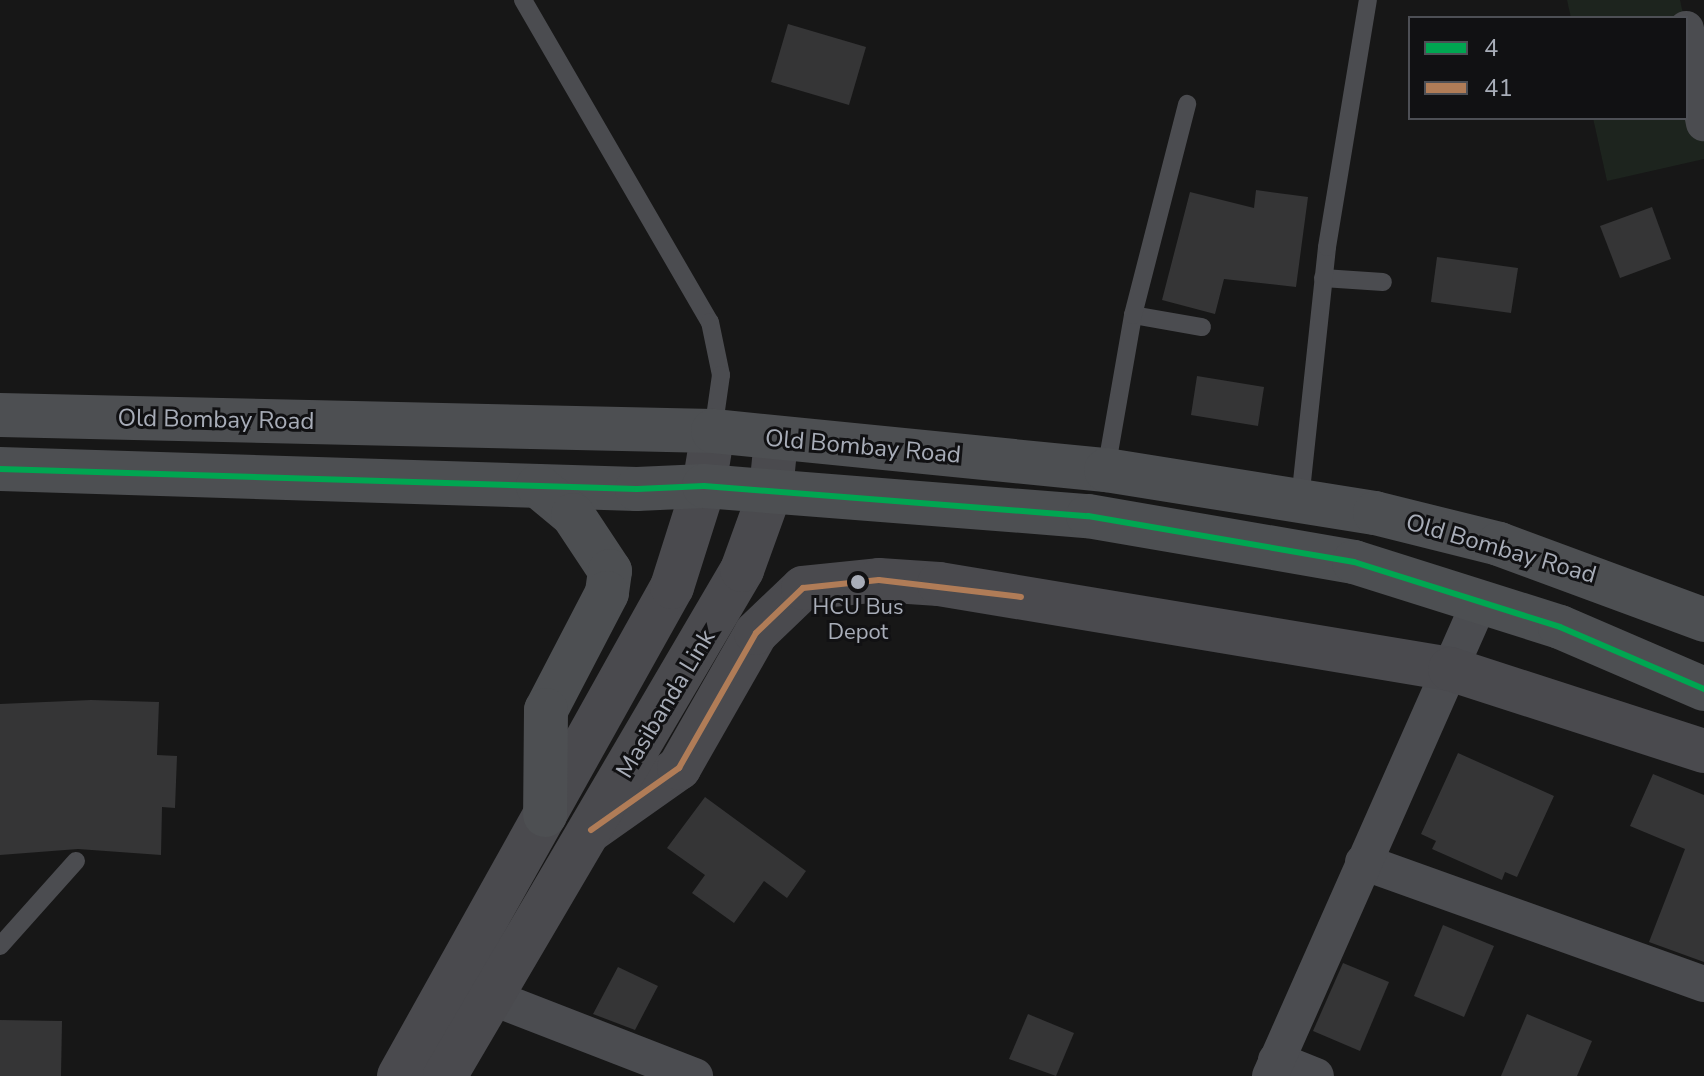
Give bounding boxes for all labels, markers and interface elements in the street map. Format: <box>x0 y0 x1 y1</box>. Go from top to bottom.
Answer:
legend <box>1408 16 1688 120</box>
text: 4 <box>1484 32 1498 64</box>
text: 41 <box>1484 72 1513 104</box>
street label: Old Bombay Road <box>117 404 315 436</box>
street label: Old Bombay Road <box>764 424 962 470</box>
street label: Old Bombay Road <box>1403 508 1599 590</box>
marker: HCU Bus Depot <box>850 574 866 590</box>
place label: HCU Bus Depot <box>812 594 904 646</box>
street label: Masibanda Link <box>610 625 722 783</box>

